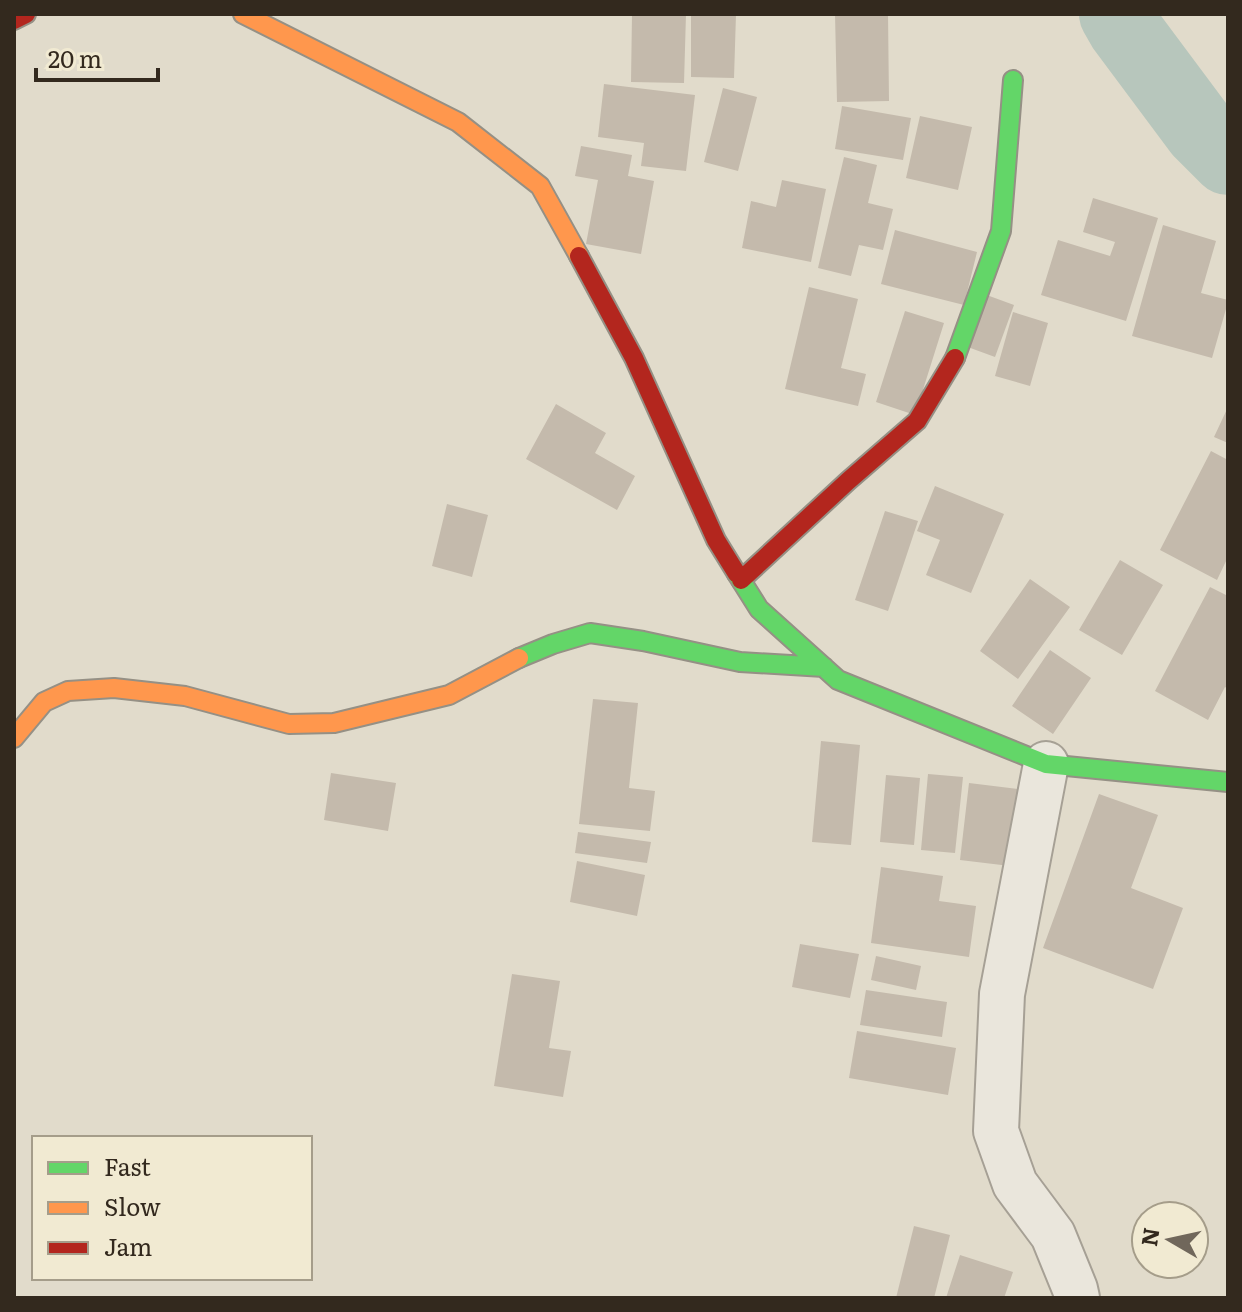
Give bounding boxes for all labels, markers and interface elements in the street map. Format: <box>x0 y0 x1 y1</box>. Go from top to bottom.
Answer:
scale bar <box>36 32 158 82</box>
text: 20 m <box>48 40 102 75</box>
legend <box>32 1136 312 1280</box>
text: Fast <box>104 1148 151 1183</box>
text: Slow <box>104 1188 161 1223</box>
north arrow <box>1130 1200 1210 1280</box>
text: N <box>1131 1225 1167 1248</box>
text: Jam <box>104 1228 152 1263</box>

